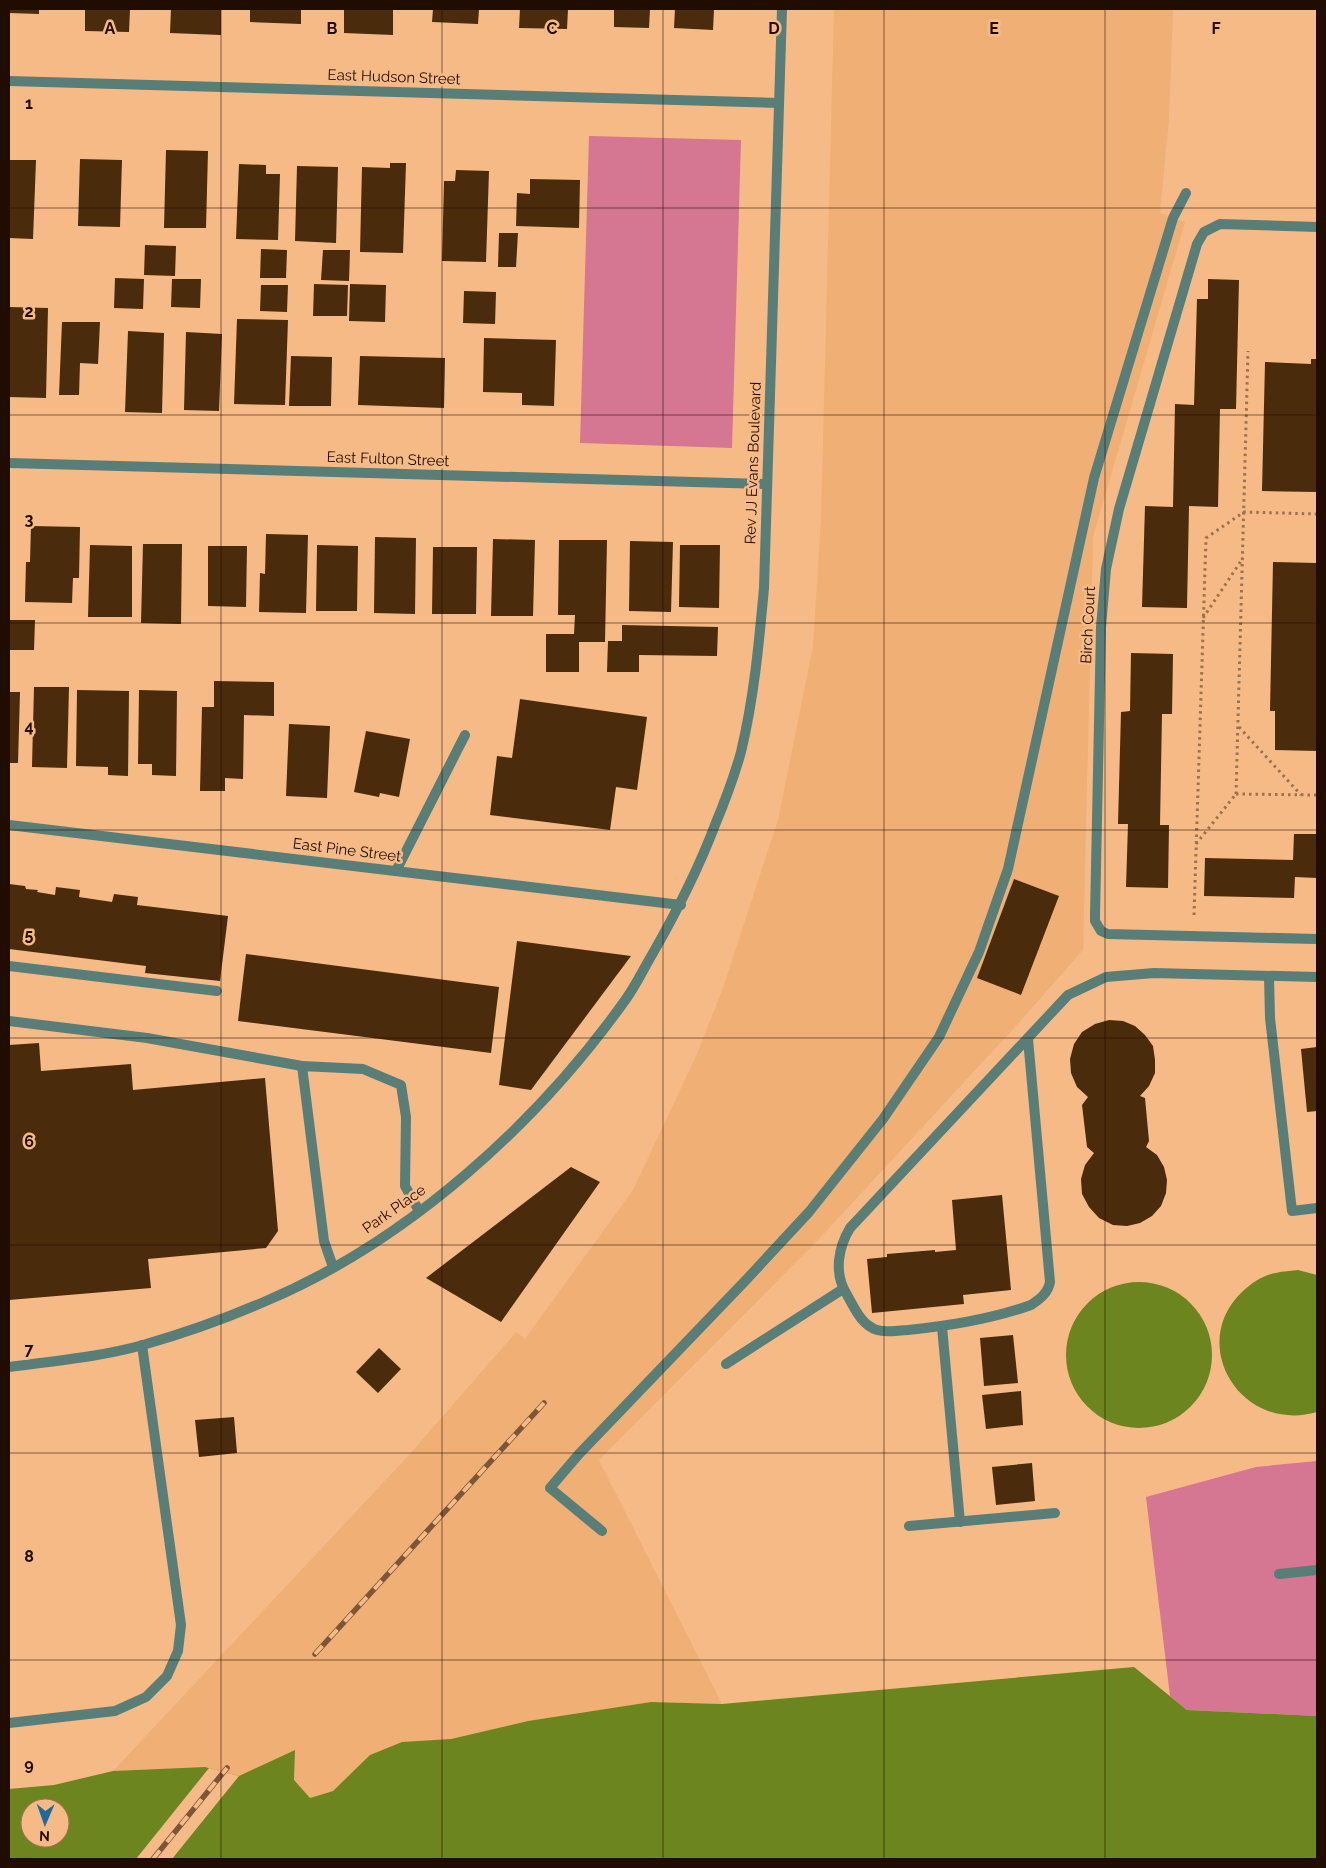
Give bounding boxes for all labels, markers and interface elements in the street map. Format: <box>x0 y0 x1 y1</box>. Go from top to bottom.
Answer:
text: A <box>105 19 116 38</box>
text: B <box>327 19 338 38</box>
text: C <box>547 19 558 38</box>
text: D <box>768 19 780 38</box>
text: E <box>989 19 999 38</box>
text: F <box>1211 19 1221 38</box>
street label: East Hudson Street <box>327 66 461 88</box>
text: 1 <box>25 94 33 113</box>
text: 2 <box>24 302 34 321</box>
street label: Rev JJ Evans Boulevard <box>741 381 765 545</box>
street label: East Fulton Street <box>326 448 450 470</box>
text: 3 <box>25 510 34 529</box>
street label: Birch Court <box>1077 586 1099 664</box>
text: 4 <box>24 717 34 736</box>
street label: East Pine Street <box>292 834 402 866</box>
text: 5 <box>25 925 34 944</box>
text: 6 <box>24 1132 34 1151</box>
street label: Park Place <box>359 1181 429 1237</box>
text: 7 <box>25 1340 34 1359</box>
text: 8 <box>24 1547 34 1566</box>
text: 9 <box>24 1755 34 1774</box>
north arrow <box>20 1798 70 1848</box>
text: N <box>39 1828 50 1844</box>

